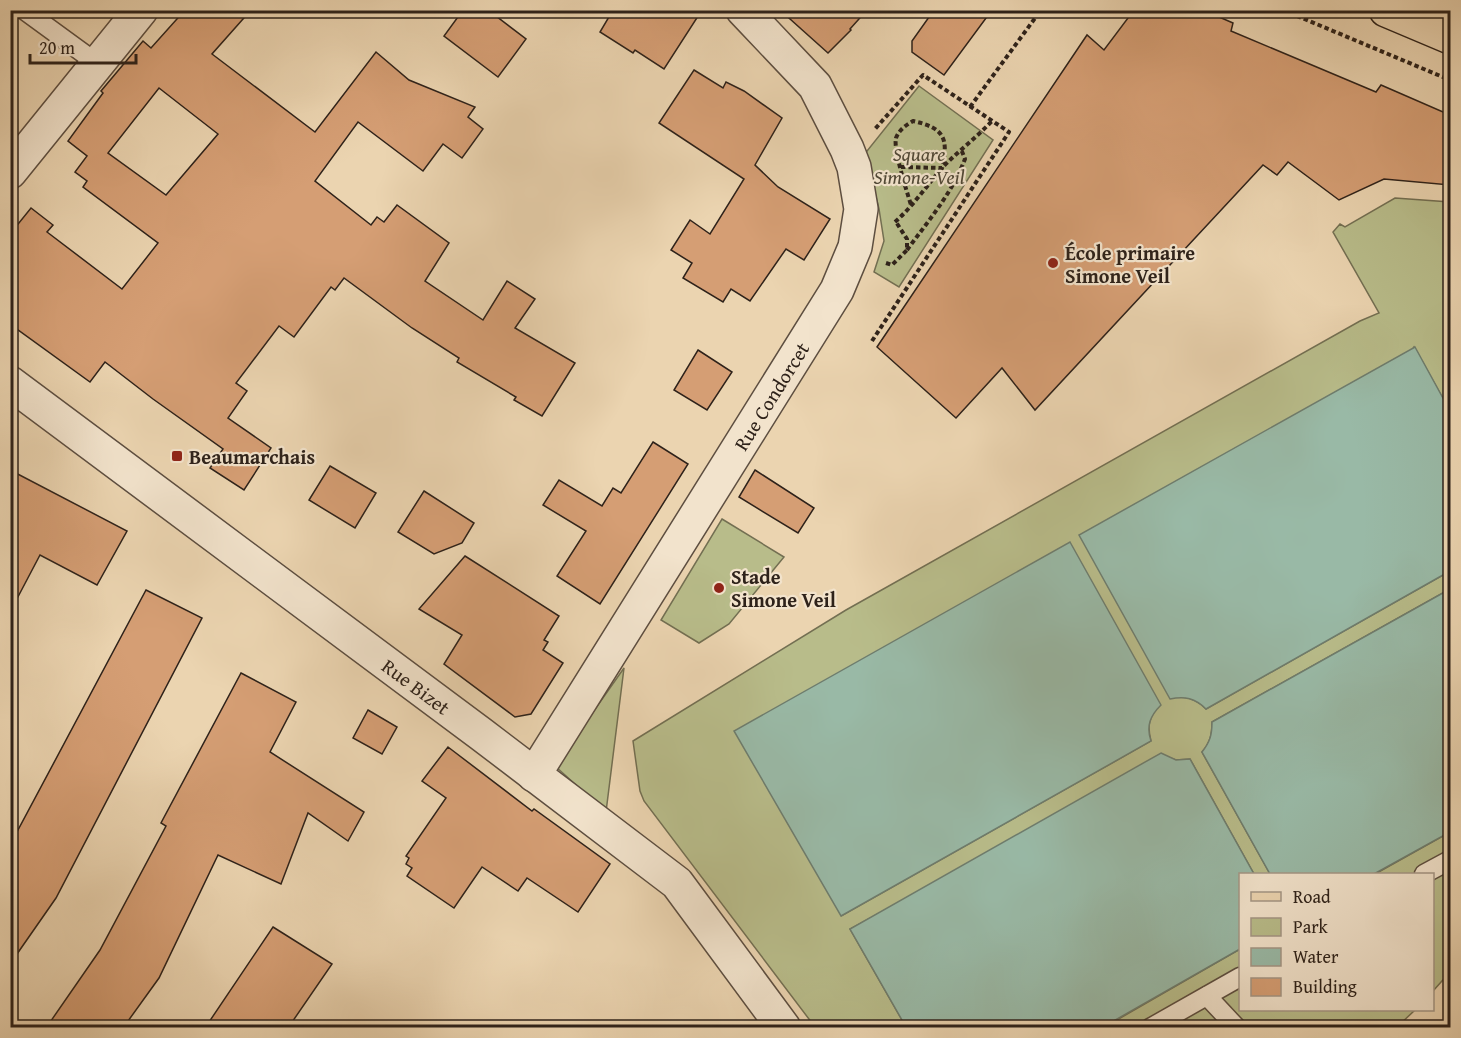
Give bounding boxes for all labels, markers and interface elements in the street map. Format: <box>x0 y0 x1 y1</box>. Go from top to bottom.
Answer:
scale bar <box>30 27 136 65</box>
text: 20 m <box>39 34 75 61</box>
park label: Square Simone-Veil <box>873 139 965 191</box>
place label: École primaire Simone Veil <box>1065 238 1195 290</box>
marker: École primaire Simone Veil <box>1046 256 1060 270</box>
street label: Rue Condorcet <box>726 336 816 456</box>
place label: Beaumarchais <box>189 442 315 471</box>
marker: Beaumarchais <box>170 449 184 463</box>
place label: Stade Simone Veil <box>731 562 836 614</box>
marker: Stade Simone Veil <box>712 581 726 595</box>
street label: Rue Bizet <box>376 651 457 721</box>
legend <box>1239 873 1434 1011</box>
text: Road <box>1293 883 1331 910</box>
text: Park <box>1293 913 1329 940</box>
text: Water <box>1293 943 1339 970</box>
text: Building <box>1293 973 1357 1000</box>

